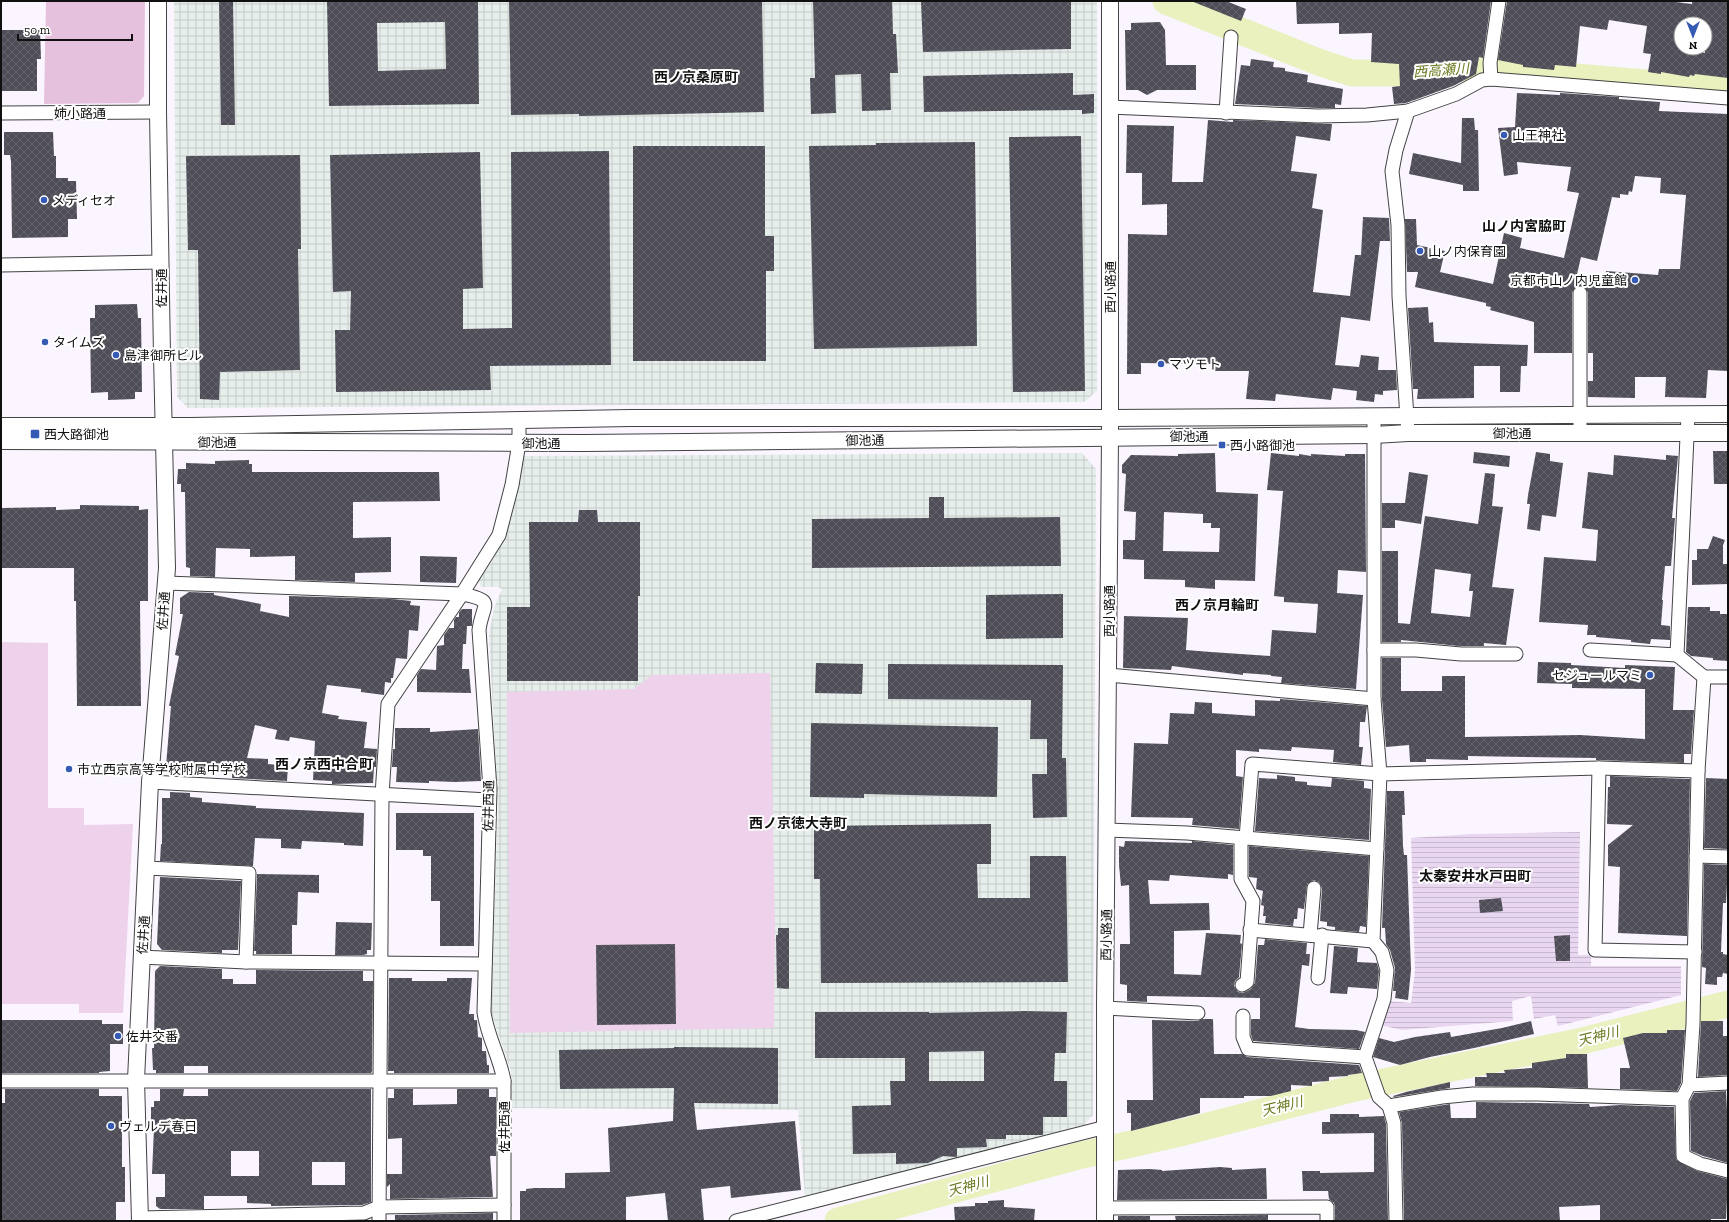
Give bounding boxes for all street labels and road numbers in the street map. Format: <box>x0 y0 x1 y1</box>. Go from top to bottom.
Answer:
street label: 姉小路通 <box>54 106 106 121</box>
street label: 西小路通 <box>1103 261 1118 313</box>
street label: 佐井通 <box>154 268 169 308</box>
street label: 御池通 <box>1492 426 1532 441</box>
street label: 御池通 <box>1169 429 1209 444</box>
street label: 御池通 <box>845 433 885 448</box>
street label: 御池通 <box>197 435 237 450</box>
street label: 御池通 <box>521 436 561 451</box>
street label: 西小路通 <box>1102 585 1117 637</box>
street label: 佐井通 <box>155 591 172 631</box>
street label: 佐井西通 <box>481 780 496 832</box>
street label: 西小路通 <box>1099 909 1114 961</box>
street label: 佐井通 <box>135 915 152 955</box>
street label: 佐井西通 <box>497 1101 512 1153</box>

